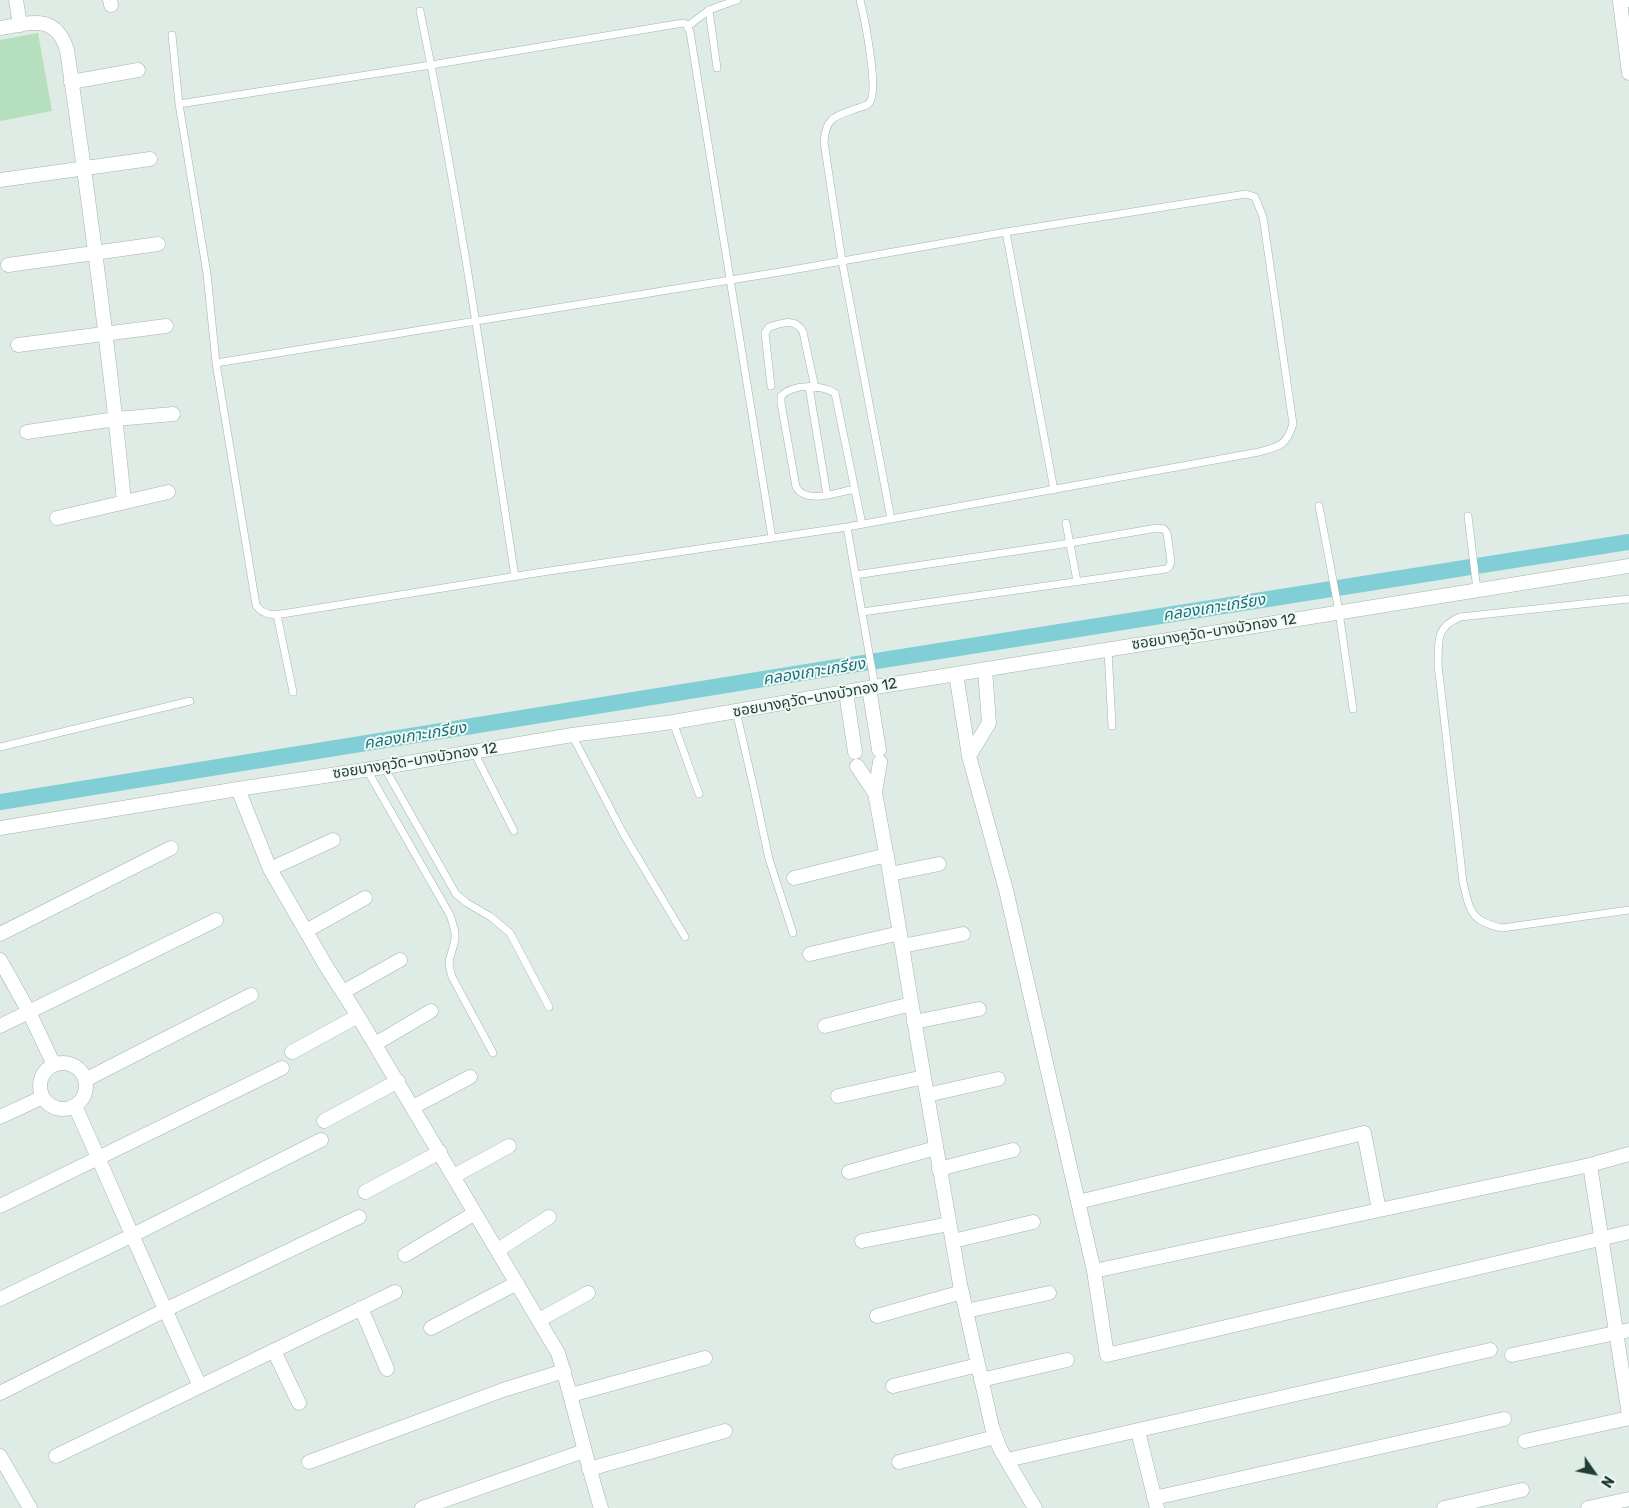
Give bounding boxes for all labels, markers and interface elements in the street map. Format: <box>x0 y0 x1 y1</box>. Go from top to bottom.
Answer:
water label: คลองเกาะเกรียง <box>1162 590 1266 626</box>
street label: ซอยบางคูวัด-บางบัวทอง 12 <box>1130 610 1298 654</box>
water label: คลองเกาะเกรียง <box>762 654 866 690</box>
street label: ซอยบางคูวัด-บางบัวทอง 12 <box>731 675 899 721</box>
water label: คลองเกาะเกรียง <box>363 718 467 754</box>
street label: ซอยบางคูวัด-บางบัวทอง 12 <box>331 739 499 783</box>
north arrow <box>1569 1448 1619 1498</box>
text: N <box>1597 1473 1617 1490</box>

